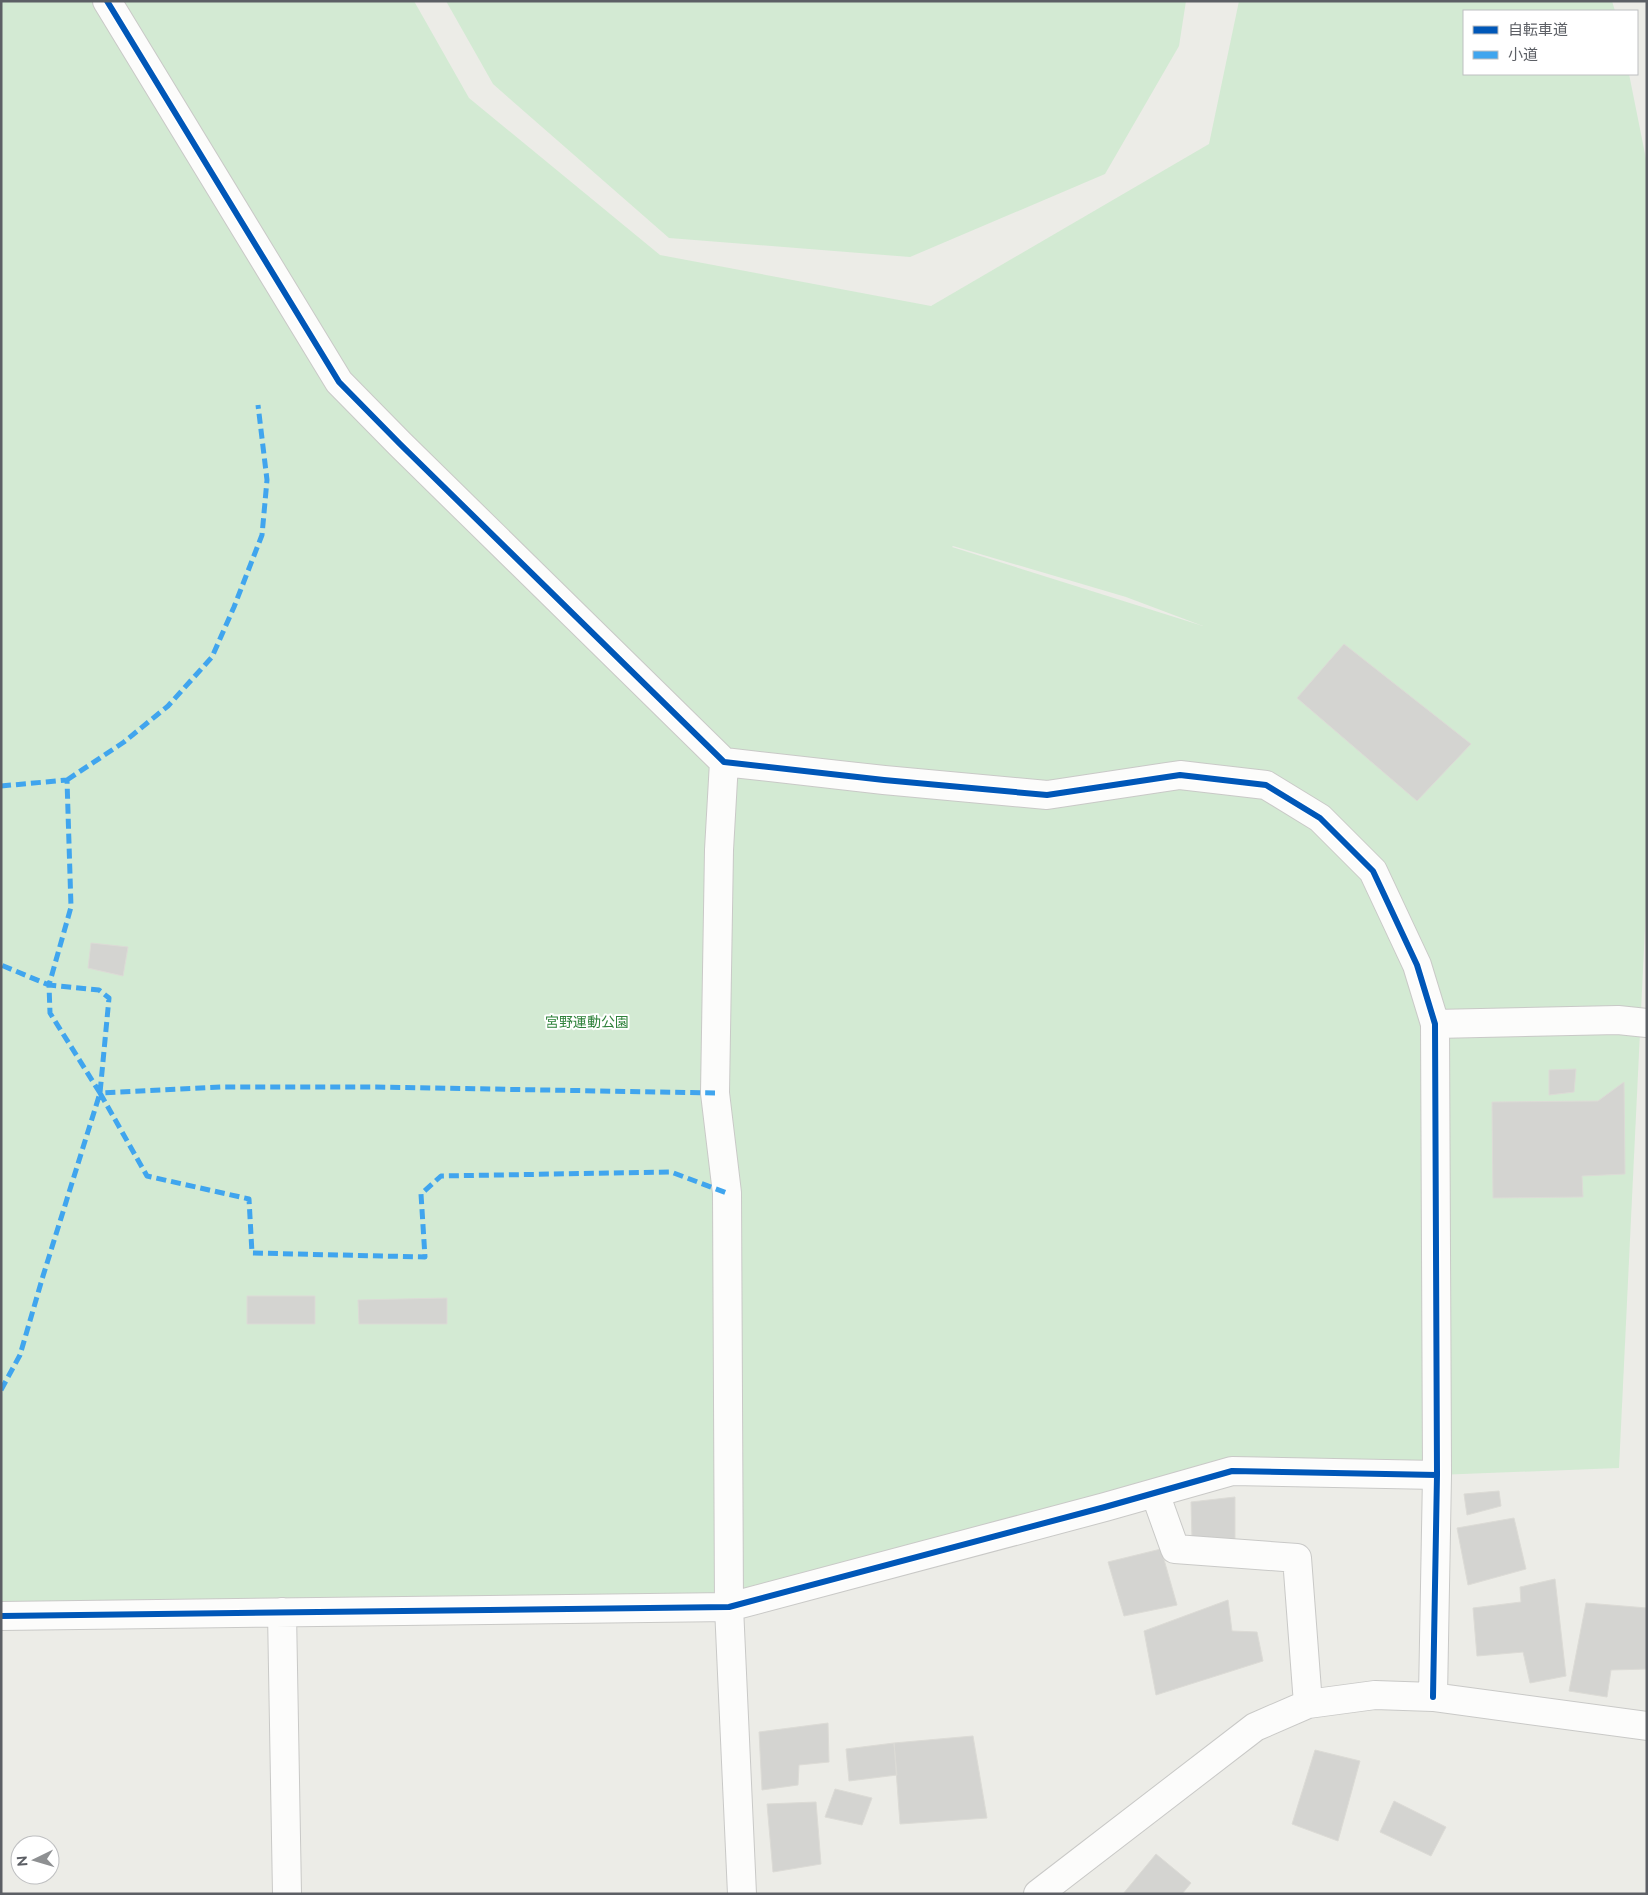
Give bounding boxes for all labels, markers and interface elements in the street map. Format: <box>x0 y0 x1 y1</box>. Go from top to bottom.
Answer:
legend <box>1463 10 1638 75</box>
text: 自転車道 <box>1508 21 1568 39</box>
text: 小道 <box>1508 46 1538 64</box>
park label: 宮野運動公園 <box>545 1014 629 1030</box>
north arrow <box>10 1835 60 1885</box>
text: N <box>14 1855 30 1867</box>

